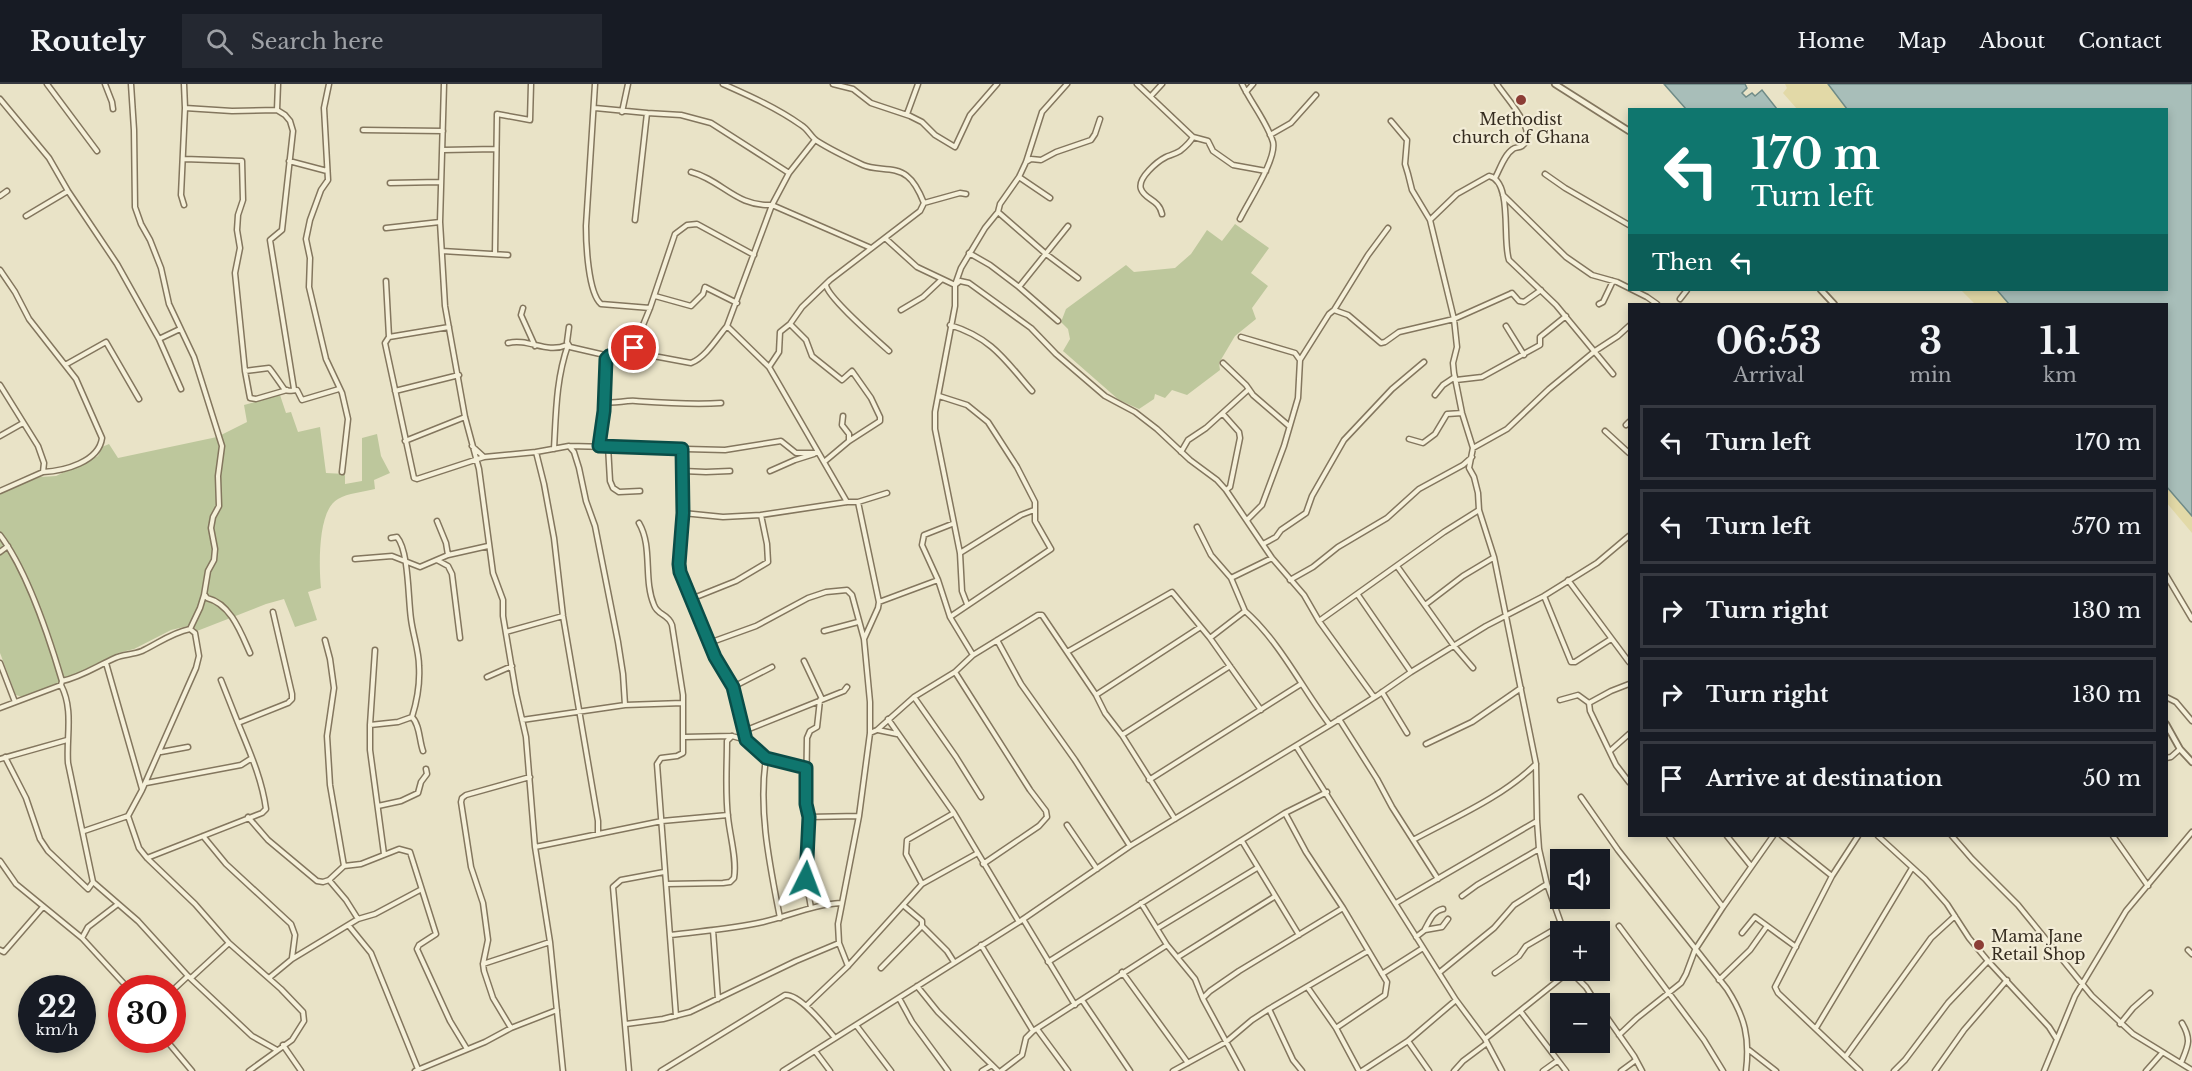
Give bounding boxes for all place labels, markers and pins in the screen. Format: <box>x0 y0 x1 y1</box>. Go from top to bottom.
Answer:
marker: Methodist church of Ghana <box>1514 93 1528 107</box>
place label: Methodist church of Ghana <box>1452 109 1590 147</box>
pin <box>608 322 659 373</box>
place label: Mama Jane Retail Shop <box>1991 926 2086 964</box>
marker: Mama Jane Retail Shop <box>1972 938 1986 952</box>

